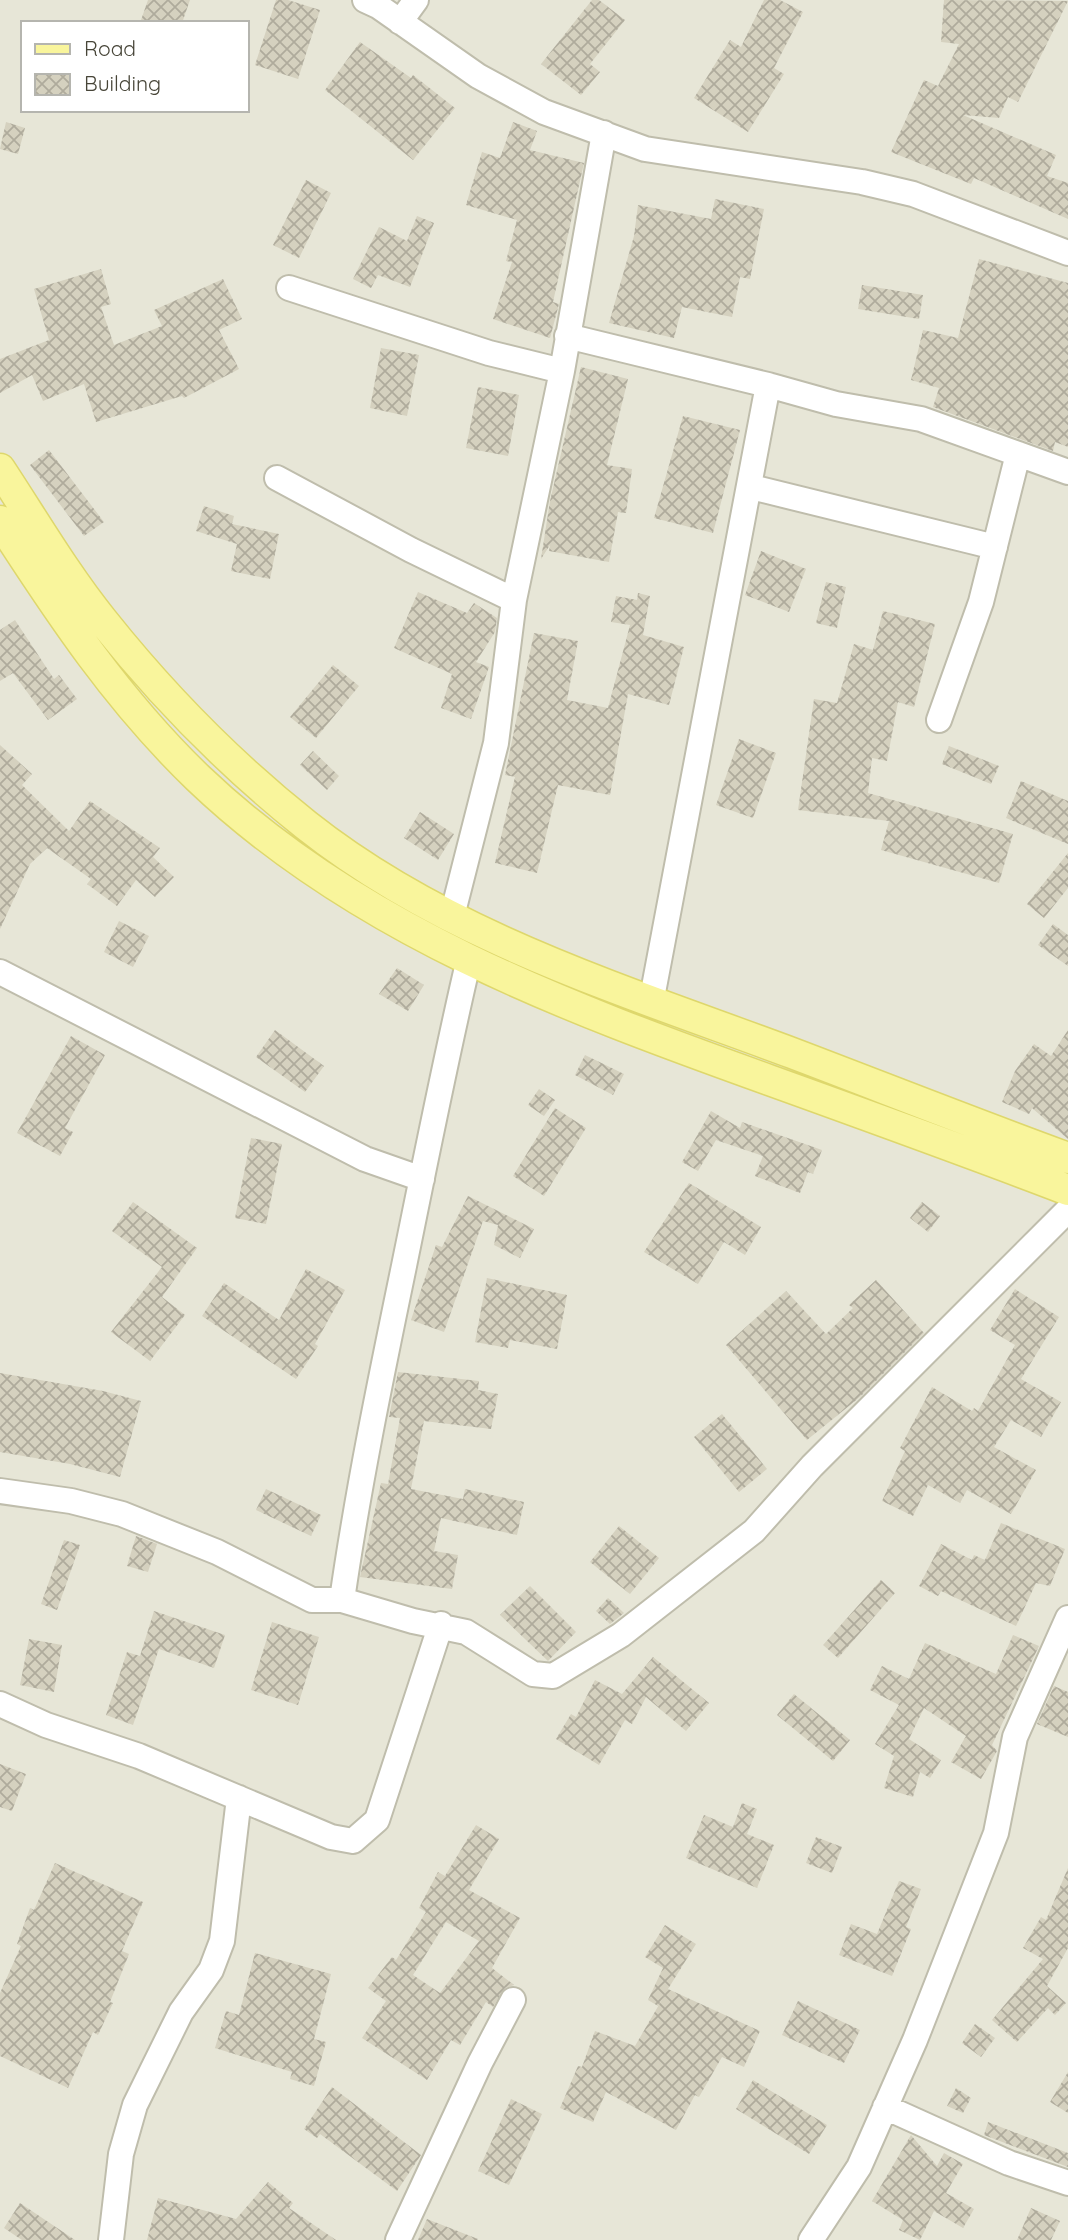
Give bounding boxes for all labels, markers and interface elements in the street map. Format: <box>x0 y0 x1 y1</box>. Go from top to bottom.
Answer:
legend <box>21 21 248 112</box>
text: Road <box>84 35 136 61</box>
text: Building <box>84 70 161 96</box>

